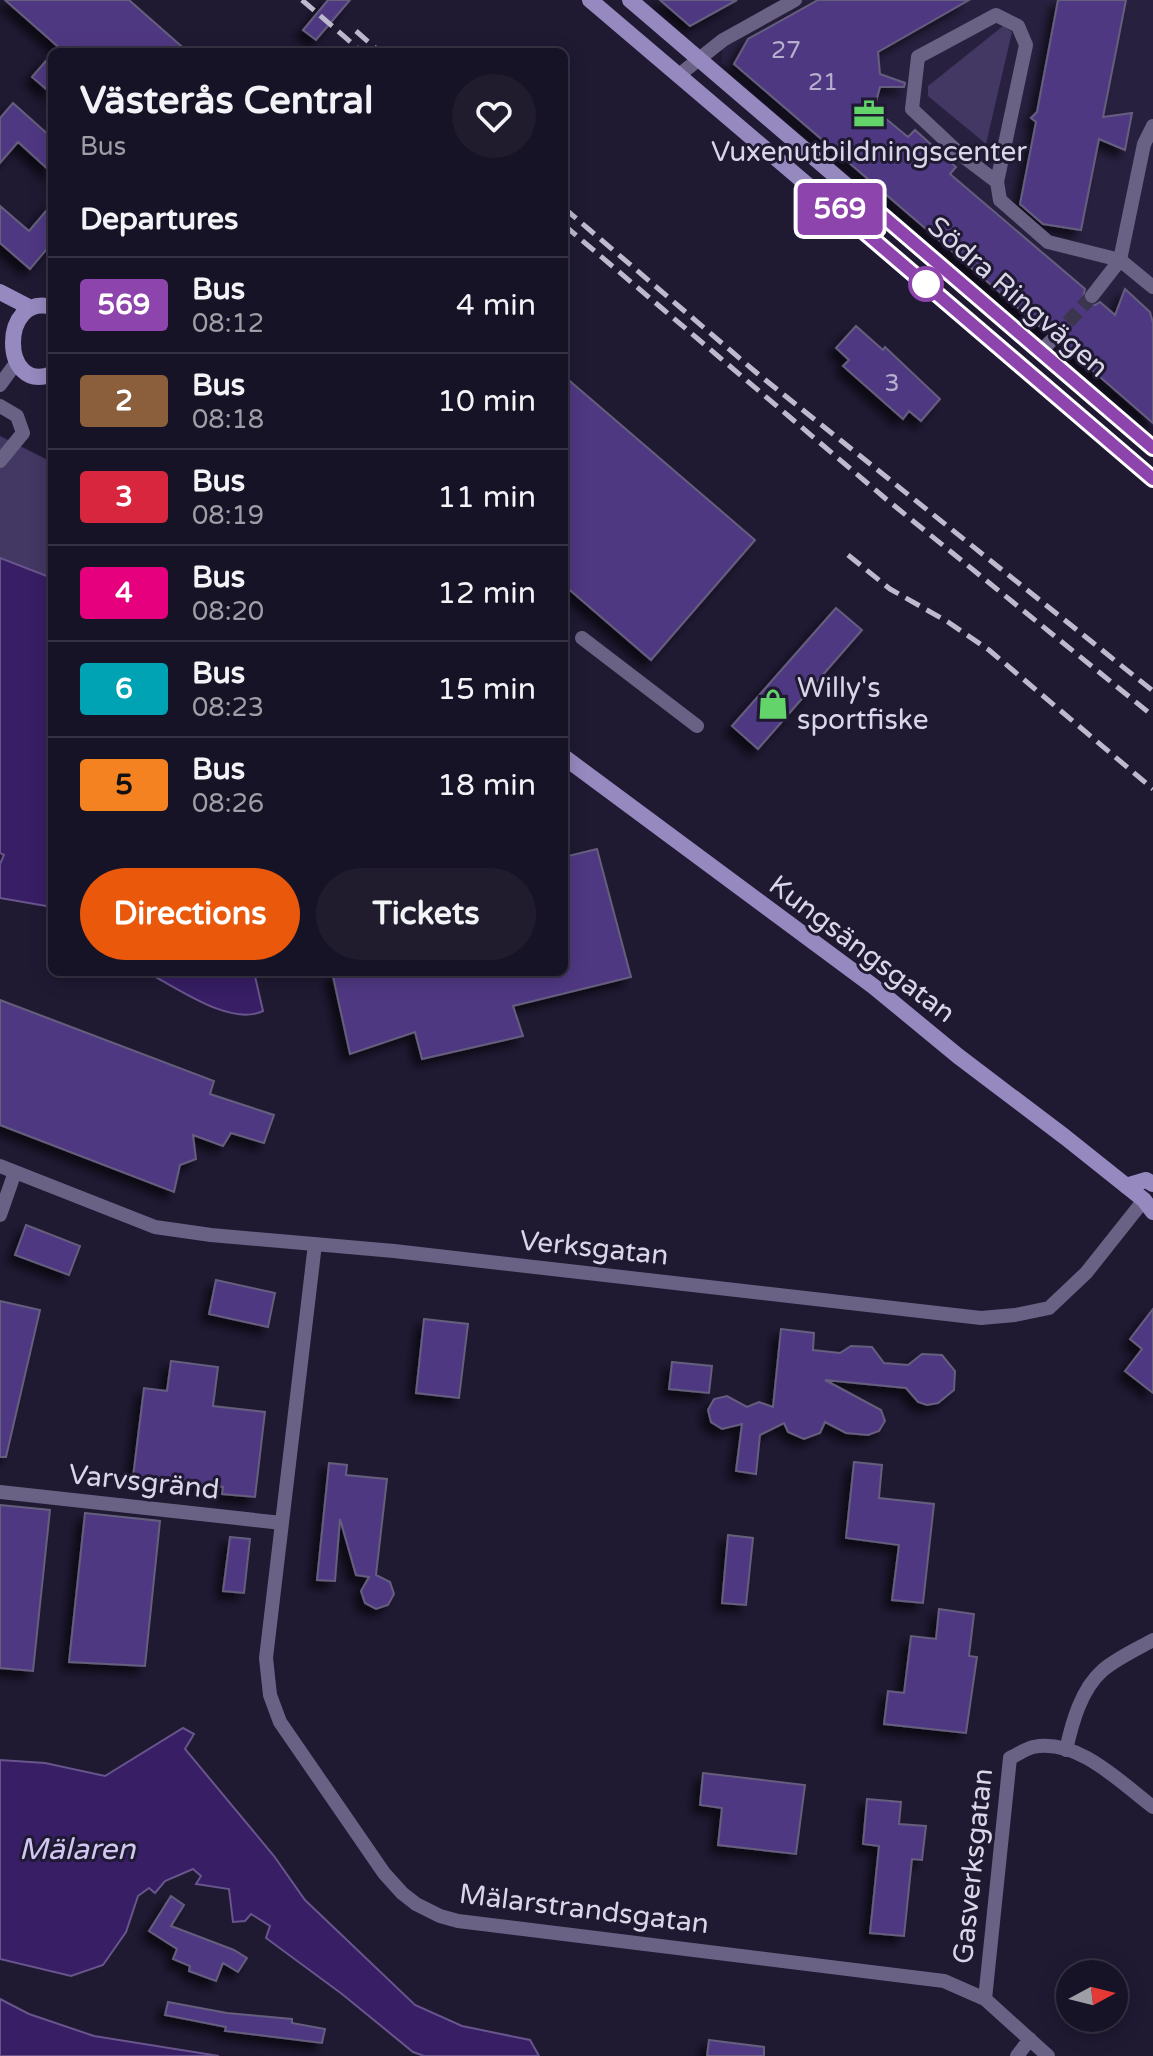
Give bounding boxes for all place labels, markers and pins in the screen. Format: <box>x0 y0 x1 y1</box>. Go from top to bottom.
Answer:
office icon: Vuxenutbildningscenter <box>852 97 886 131</box>
place label: Vuxenutbildningscenter <box>711 135 1027 169</box>
unlabelled marker <box>909 267 943 301</box>
place label: Willy's sportfiske <box>797 671 929 737</box>
shop icon: Willy's sportfiske <box>756 687 790 721</box>

